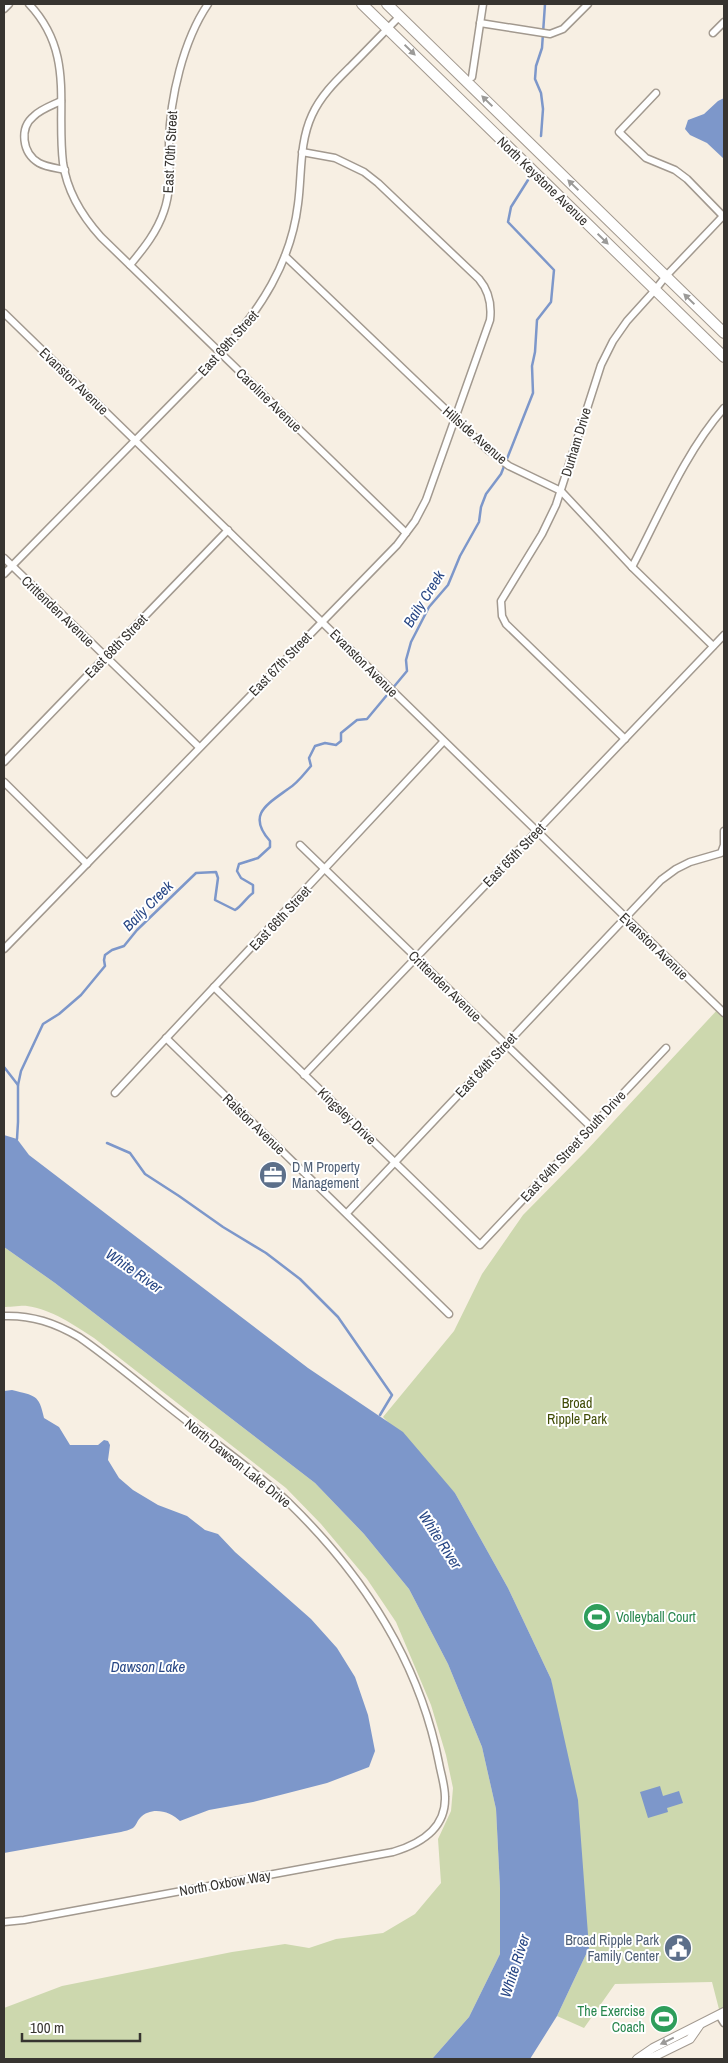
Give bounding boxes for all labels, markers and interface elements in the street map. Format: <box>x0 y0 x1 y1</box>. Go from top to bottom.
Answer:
one-way arrow <box>403 44 415 56</box>
one-way arrow <box>481 95 493 107</box>
street label: East 70th Street <box>159 110 181 194</box>
street label: North Keystone Avenue <box>493 133 593 229</box>
one-way arrow <box>567 179 579 191</box>
one-way arrow <box>597 233 609 245</box>
one-way arrow <box>684 293 696 305</box>
street label: East 69th Street <box>194 306 262 380</box>
street label: Evanston Avenue <box>36 344 112 418</box>
street label: Caroline Avenue <box>232 364 306 436</box>
street label: Hillside Avenue <box>439 402 511 468</box>
street label: Durham Drive <box>557 405 595 479</box>
water label: Baily Creek <box>398 565 450 631</box>
street label: Crittenden Avenue <box>18 572 98 650</box>
street label: East 68th Street <box>81 610 151 682</box>
street label: Evanston Avenue <box>326 625 402 701</box>
street label: East 67th Street <box>245 628 315 700</box>
street label: East 65th Street <box>479 819 549 891</box>
water label: Baily Creek <box>118 875 178 936</box>
street label: East 66th Street <box>245 882 315 954</box>
street label: Evanston Avenue <box>616 909 692 983</box>
street label: Crittenden Avenue <box>405 947 485 1025</box>
street label: East 64th Street <box>451 1029 521 1101</box>
street label: Kingsley Drive <box>314 1084 380 1148</box>
street label: East 64th Street South Drive <box>517 1086 629 1206</box>
street label: Ralston Avenue <box>219 1090 289 1158</box>
place label: D M Property Management <box>292 1158 360 1192</box>
office icon: D M Property Management <box>258 1160 288 1190</box>
water label: White River <box>102 1243 168 1298</box>
park label: Broad Ripple Park <box>547 1394 607 1428</box>
street label: North Dawson Lake Drive <box>181 1415 295 1511</box>
water label: White River <box>414 1507 467 1573</box>
sports icon: Volleyball Court <box>582 1602 612 1632</box>
place label: Volleyball Court <box>616 1608 696 1626</box>
water label: Dawson Lake <box>111 1656 185 1677</box>
street label: North Oxbow Way <box>178 1866 272 1900</box>
water label: White River <box>495 1931 535 2000</box>
place label: Broad Ripple Park Family Center <box>565 1931 659 1965</box>
public building icon: Broad Ripple Park Family Center <box>663 1933 693 1963</box>
place label: The Exercise Coach <box>577 2002 645 2036</box>
sports icon: The Exercise Coach <box>649 2004 679 2034</box>
scale bar <box>22 2010 140 2042</box>
text: 100 m <box>30 2017 64 2038</box>
one-way arrow <box>660 2037 674 2045</box>

